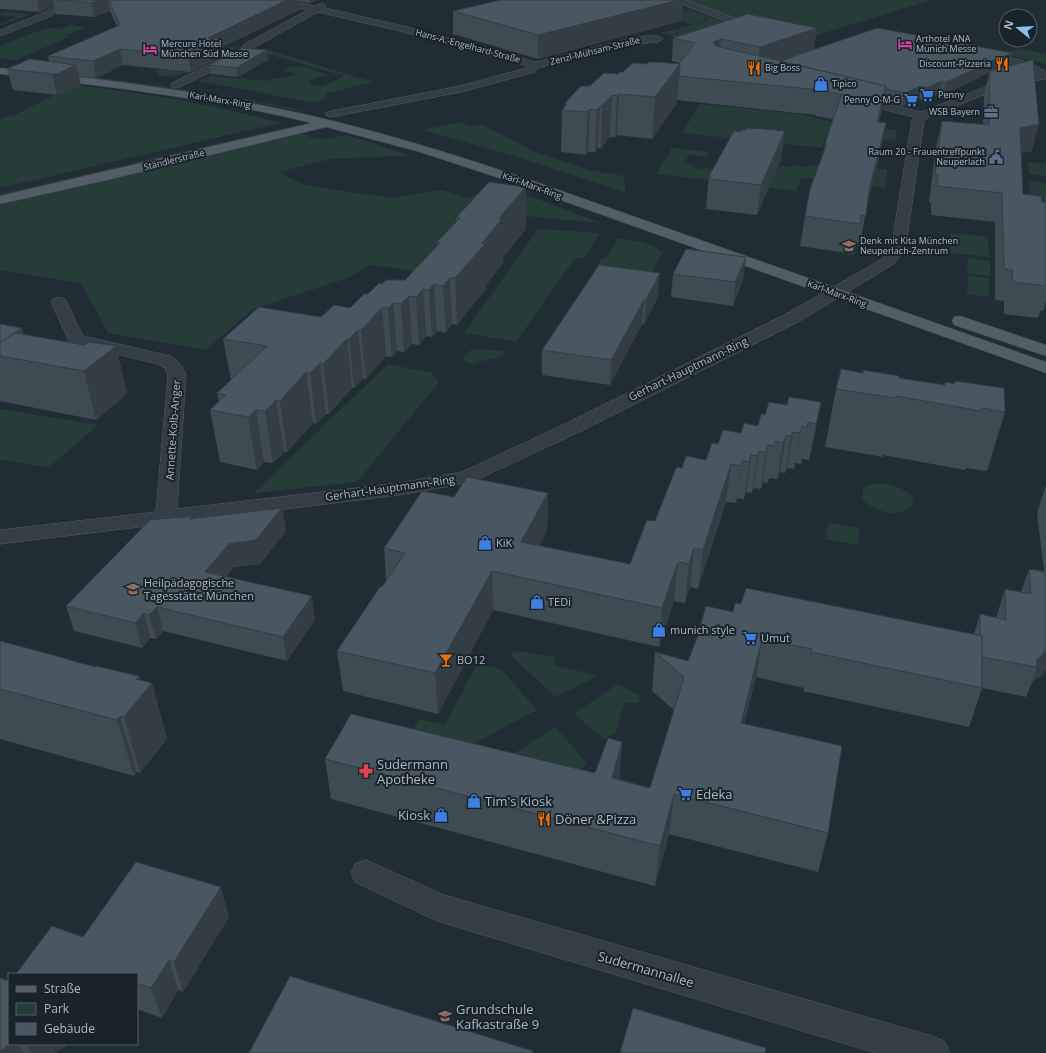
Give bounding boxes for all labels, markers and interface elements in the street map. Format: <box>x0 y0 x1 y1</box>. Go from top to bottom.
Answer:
north arrow <box>998 8 1038 48</box>
text: N <box>999 18 1017 31</box>
street label: Hans-A.-Engelhard-Straße <box>414 25 522 66</box>
place label: Arthotel ANA Munich Messe <box>916 32 976 55</box>
street label: Zenzl-Mühsam-Straße <box>549 33 641 68</box>
hotel icon: Arthotel ANA Munich Messe <box>897 36 913 52</box>
place label: Mercure Hotel München Süd Messe <box>161 37 248 60</box>
hotel icon: Mercure Hotel München Süd Messe <box>142 41 158 57</box>
restaurant icon: Discount-Pizzeria <box>994 56 1010 72</box>
place label: Discount-Pizzeria <box>919 57 991 70</box>
restaurant icon: Big Boss <box>746 60 762 76</box>
place label: Big Boss <box>765 61 800 74</box>
shop icon: Tipico <box>813 76 829 92</box>
place label: Tipico <box>832 77 857 90</box>
supermarket icon: Penny <box>919 87 935 103</box>
street label: Karl-Marx-Ring <box>188 88 252 111</box>
place label: Penny <box>938 88 965 101</box>
supermarket icon: Penny O-M-G <box>903 92 919 108</box>
place label: Penny O-M-G <box>844 93 900 106</box>
office icon: WSB Bayern <box>983 104 999 120</box>
place label: WSB Bayern <box>929 105 980 118</box>
place label: Raum 20 - Frauentreffpunkt Neuperlach <box>868 145 985 168</box>
street label: Ständlerstraße <box>142 146 206 173</box>
public building icon: Raum 20 - Frauentreffpunkt Neuperlach <box>988 149 1004 165</box>
street label: Karl-Marx-Ring <box>501 169 564 202</box>
place label: Denk mit Kita München Neuperlach-Zentrum <box>860 234 958 257</box>
school or university icon: Denk mit Kita München Neuperlach-Zentrum <box>841 238 857 254</box>
street label: Karl-Marx-Ring <box>806 277 869 310</box>
street label: Gerhart-Hauptmann-Ring <box>626 333 750 404</box>
street label: Annette-Kolb-Anger <box>161 379 184 481</box>
street label: Gerhart-Hauptmann-Ring <box>324 471 456 504</box>
shop icon: KiK <box>477 535 493 551</box>
place label: KiK <box>496 535 513 550</box>
place label: Heilpädagogische Tagesstätte München <box>144 575 254 603</box>
school or university icon: Heilpädagogische Tagesstätte München <box>125 581 141 597</box>
shop icon: TEDi <box>529 594 545 610</box>
place label: TEDi <box>548 594 571 609</box>
shop icon: munich style <box>651 622 667 638</box>
place label: munich style <box>670 622 735 637</box>
supermarket icon: Umut <box>742 630 758 646</box>
place label: Umut <box>761 630 790 645</box>
bar icon: BO12 <box>438 652 454 668</box>
place label: BO12 <box>457 652 485 667</box>
place label: Sudermann Apotheke <box>377 755 448 788</box>
pharmacy icon: Sudermann Apotheke <box>358 763 374 779</box>
place label: Edeka <box>696 785 733 803</box>
supermarket icon: Edeka <box>677 786 693 802</box>
place label: Tim's Kiosk <box>485 792 552 810</box>
shop icon: Tim's Kiosk <box>466 793 482 809</box>
place label: Kiosk <box>398 806 430 824</box>
shop icon: Kiosk <box>433 807 449 823</box>
place label: Döner &Pizza <box>555 810 636 828</box>
restaurant icon: Döner &Pizza <box>536 811 552 827</box>
street label: Sudermannallee <box>596 947 696 991</box>
legend <box>8 973 138 1045</box>
text: Straße <box>44 980 81 997</box>
text: Park <box>44 1000 70 1017</box>
place label: Grundschule Kafkastraße 9 <box>456 1000 539 1033</box>
school or university icon: Grundschule Kafkastraße 9 <box>437 1008 453 1024</box>
text: Gebäude <box>44 1020 95 1037</box>

